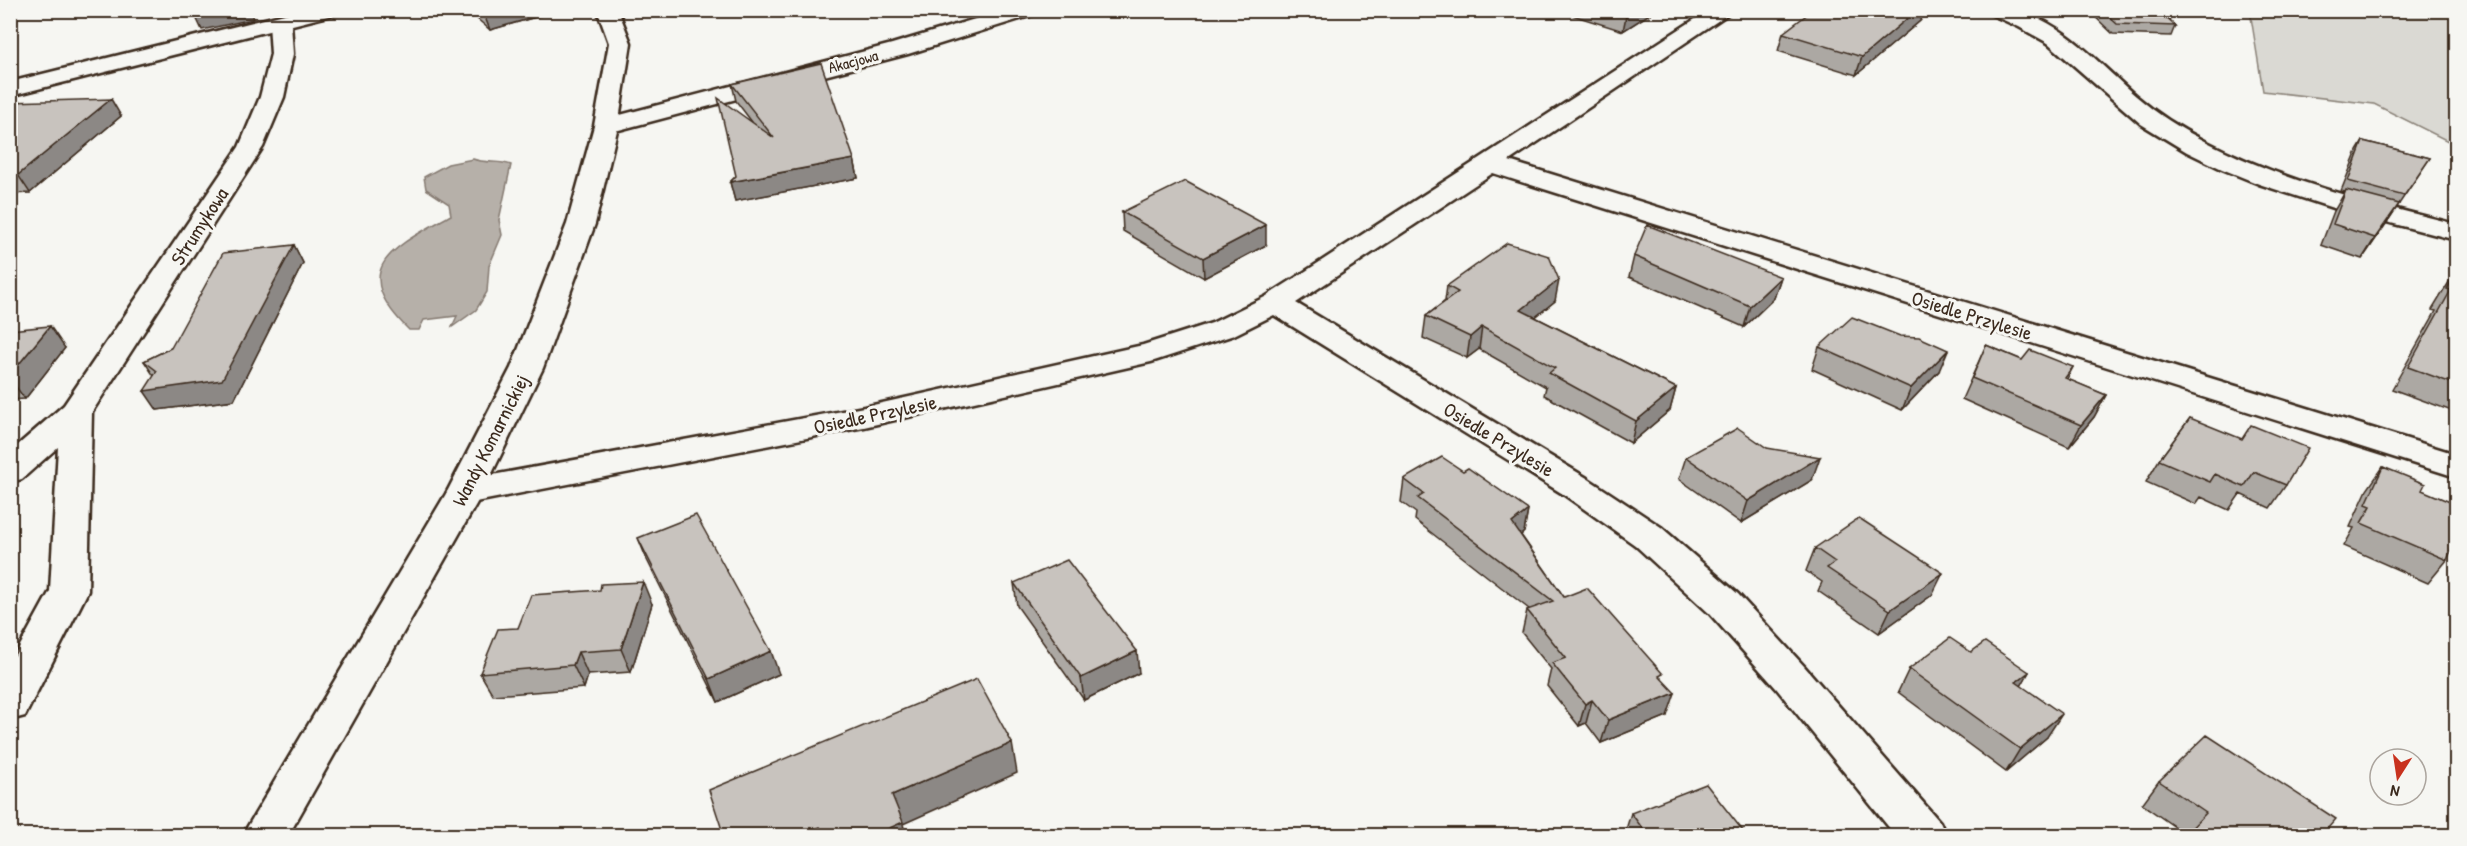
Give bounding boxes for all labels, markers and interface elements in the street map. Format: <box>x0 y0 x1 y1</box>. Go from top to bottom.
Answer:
street label: Akacjowa <box>826 44 880 78</box>
street label: Strumykowa <box>164 182 234 270</box>
street label: Osiedle Przylesie <box>1908 284 2036 346</box>
street label: Wandy Komarnickiej <box>445 370 535 510</box>
street label: Osiedle Przylesie <box>811 388 939 440</box>
street label: Osiedle Przylesie <box>1439 395 1559 483</box>
north arrow <box>2368 747 2428 807</box>
text: N <box>2388 780 2401 803</box>

